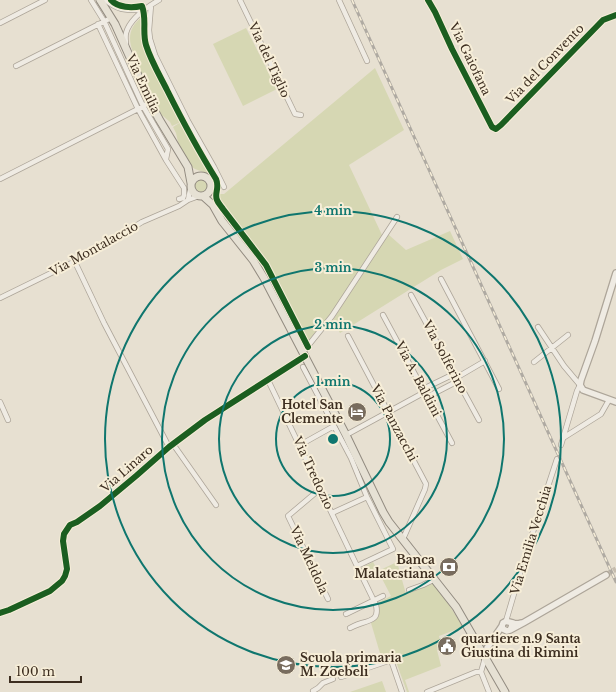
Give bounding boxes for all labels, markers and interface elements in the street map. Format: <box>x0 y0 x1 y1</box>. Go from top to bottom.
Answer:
street label: Via del Tiglio <box>245 19 294 100</box>
street label: Via Gaiofana <box>446 19 495 98</box>
street label: Via del Convento <box>502 20 587 108</box>
street label: Via Emilia <box>123 51 164 116</box>
text: 4 min <box>314 203 352 218</box>
street label: Via Montalaccio <box>46 218 141 280</box>
text: 3 min <box>314 260 352 275</box>
text: 2 min <box>314 317 352 332</box>
street label: Via Solferino <box>419 317 471 396</box>
street label: Via A. Baldini <box>392 338 445 419</box>
text: 1 min <box>316 374 351 389</box>
street label: Via Panzacchi <box>367 381 421 464</box>
place label: Hotel San Clemente <box>281 397 343 426</box>
hotel icon: Hotel San Clemente <box>346 401 368 423</box>
centre of rings <box>326 432 340 446</box>
street label: Via Tredozio <box>290 433 337 512</box>
street label: Via Linaro <box>97 442 156 496</box>
street label: Via Emilia Vecchia <box>506 483 554 597</box>
street label: Via Meldola <box>287 522 332 597</box>
place label: Banca Malatestiana <box>355 552 435 581</box>
bank icon: Banca Malatestiana <box>438 556 460 578</box>
place label: quartiere n.9 Santa Giustina di Rimini <box>461 631 581 660</box>
public building icon: quartiere n.9 Santa Giustina di Rimini <box>436 635 458 657</box>
place label: Scuola primaria M. Zoebeli <box>300 650 402 679</box>
school or university icon: Scuola primaria M. Zoebeli <box>275 654 297 676</box>
scale bar <box>10 658 81 684</box>
text: 100 m <box>16 664 55 679</box>

